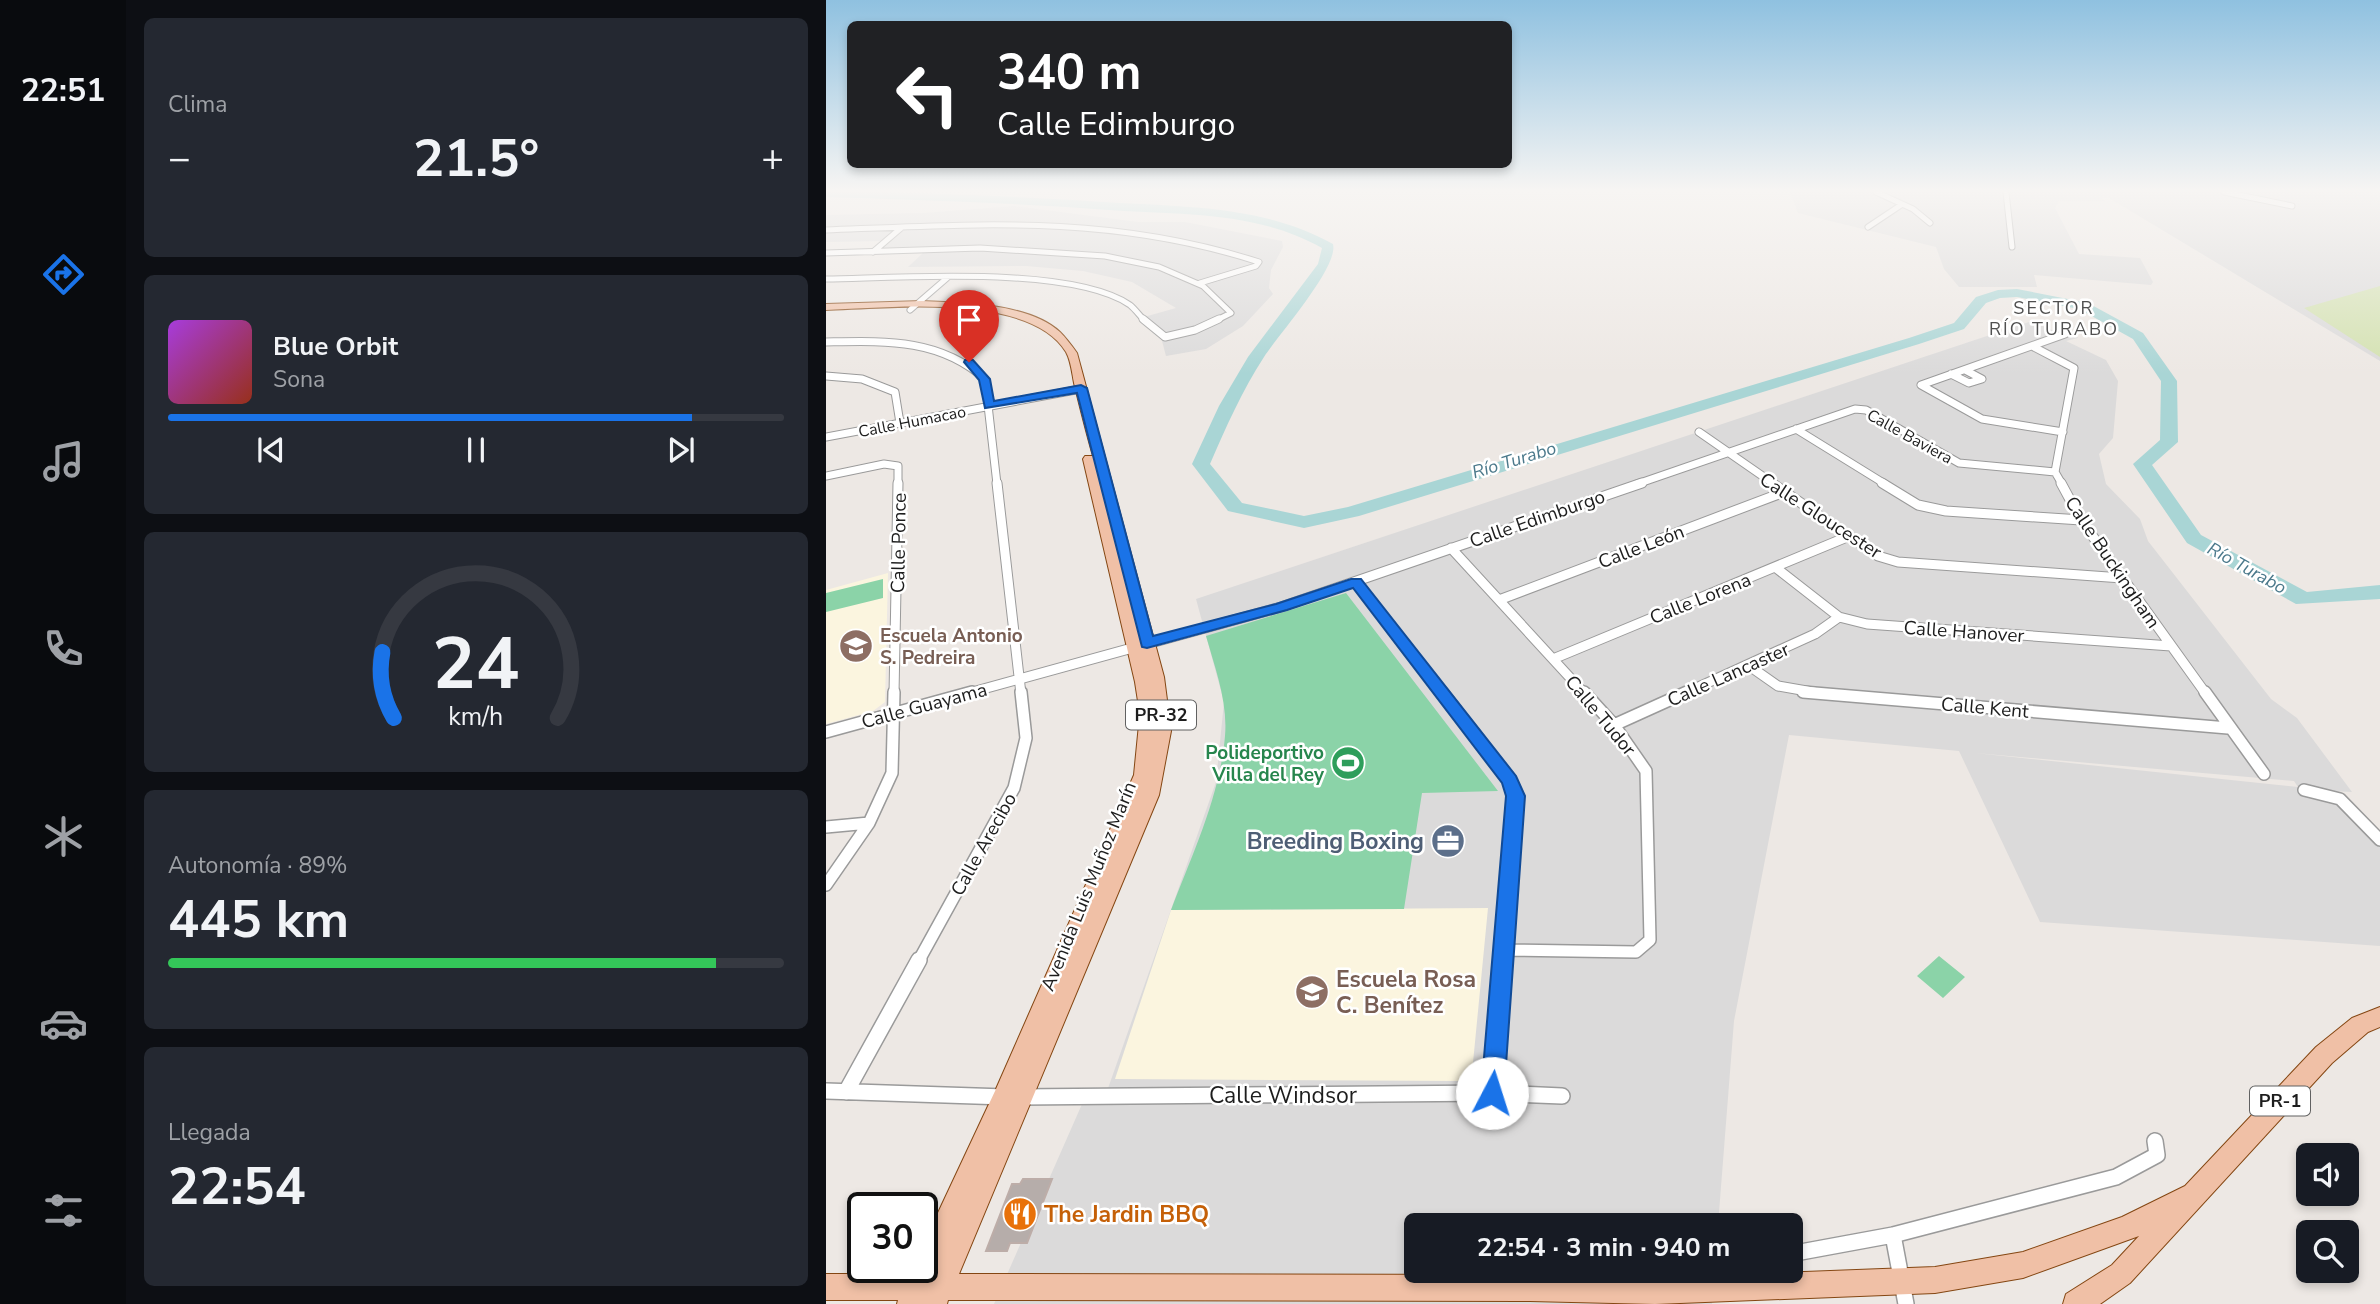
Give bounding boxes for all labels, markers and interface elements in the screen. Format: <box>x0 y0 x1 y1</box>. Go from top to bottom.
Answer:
text: 340 m <box>997 39 1141 106</box>
icon: left <box>882 49 973 140</box>
text: 22:51 <box>21 69 105 112</box>
text: Clima <box>168 89 228 120</box>
text: Calle Edimburgo <box>997 103 1235 146</box>
text: 21.5° <box>413 123 539 194</box>
text: − <box>168 133 191 184</box>
text: + <box>761 133 784 184</box>
icon: directions <box>39 250 88 299</box>
pin <box>939 290 999 362</box>
district label: SECTOR RÍO TURABO <box>1989 296 2119 341</box>
icon: arrive <box>950 301 988 339</box>
text: Blue Orbit <box>273 329 398 364</box>
text: Sona <box>273 364 325 395</box>
street label: Calle Humacao <box>857 401 968 443</box>
street label: Calle Baviera <box>1863 404 1956 469</box>
icon: previous <box>252 431 290 469</box>
icon: pause <box>457 431 495 469</box>
icon: next <box>662 431 700 469</box>
water label: Río Turabo <box>1469 436 1559 484</box>
icon: music <box>39 437 88 486</box>
street label: Calle Gloucester <box>1754 467 1887 565</box>
street label: Calle Edimburgo <box>1466 484 1608 554</box>
street label: Calle Buckingham <box>2058 491 2166 634</box>
street label: Calle Ponce <box>885 493 913 593</box>
street label: Calle León <box>1595 519 1688 575</box>
water label: Río Turabo <box>2203 536 2291 600</box>
street label: Calle Lorena <box>1646 567 1755 631</box>
text: 24 <box>432 614 520 714</box>
street label: Calle Hanover <box>1903 615 2025 649</box>
place label: Escuela Antonio S. Pedreira <box>880 623 1023 671</box>
icon: phone <box>39 624 88 673</box>
school or university icon: Escuela Antonio S. Pedreira <box>837 627 875 665</box>
street label: Calle Lancaster <box>1663 636 1794 713</box>
street label: Calle Tudor <box>1559 670 1642 762</box>
street label: Calle Guayama <box>859 677 990 735</box>
street label: Calle Kent <box>1940 691 2030 725</box>
text: km/h <box>448 700 504 734</box>
road number: PR-32 <box>1126 700 1196 730</box>
place label: Polideportivo Villa del Rey <box>1205 740 1325 788</box>
sports icon: Polideportivo Villa del Rey <box>1329 744 1367 782</box>
street label: Avenida Luis Muñoz Marín <box>1035 778 1143 995</box>
street label: Calle Arecibo <box>945 788 1023 901</box>
icon: climate <box>39 812 88 861</box>
office icon: Breeding Boxing <box>1429 822 1467 860</box>
place label: Breeding Boxing <box>1247 826 1424 857</box>
text: Autonomía · 89% <box>168 850 348 881</box>
text: 445 km <box>168 884 349 955</box>
place label: Escuela Rosa C. Benítez <box>1336 964 1476 1021</box>
school or university icon: Escuela Rosa C. Benítez <box>1293 973 1331 1011</box>
icon: car <box>39 999 88 1048</box>
position arrow <box>1455 1056 1529 1130</box>
street label: Calle Windsor <box>1209 1080 1358 1111</box>
road number: PR-1 <box>2250 1086 2310 1116</box>
text: Llegada <box>168 1117 251 1148</box>
map controls <box>2296 1143 2359 1283</box>
button: sound <box>2296 1143 2359 1206</box>
text: 22:54 <box>168 1151 306 1222</box>
icon: filters <box>39 1186 88 1235</box>
speed limit sign: 30 <box>847 1192 938 1283</box>
restaurant icon: The Jardin BBQ <box>1001 1195 1039 1233</box>
place label: The Jardin BBQ <box>1044 1199 1209 1230</box>
button: search <box>2296 1220 2359 1283</box>
text: 22:54 · 3 min · 940 m <box>1477 1230 1730 1265</box>

